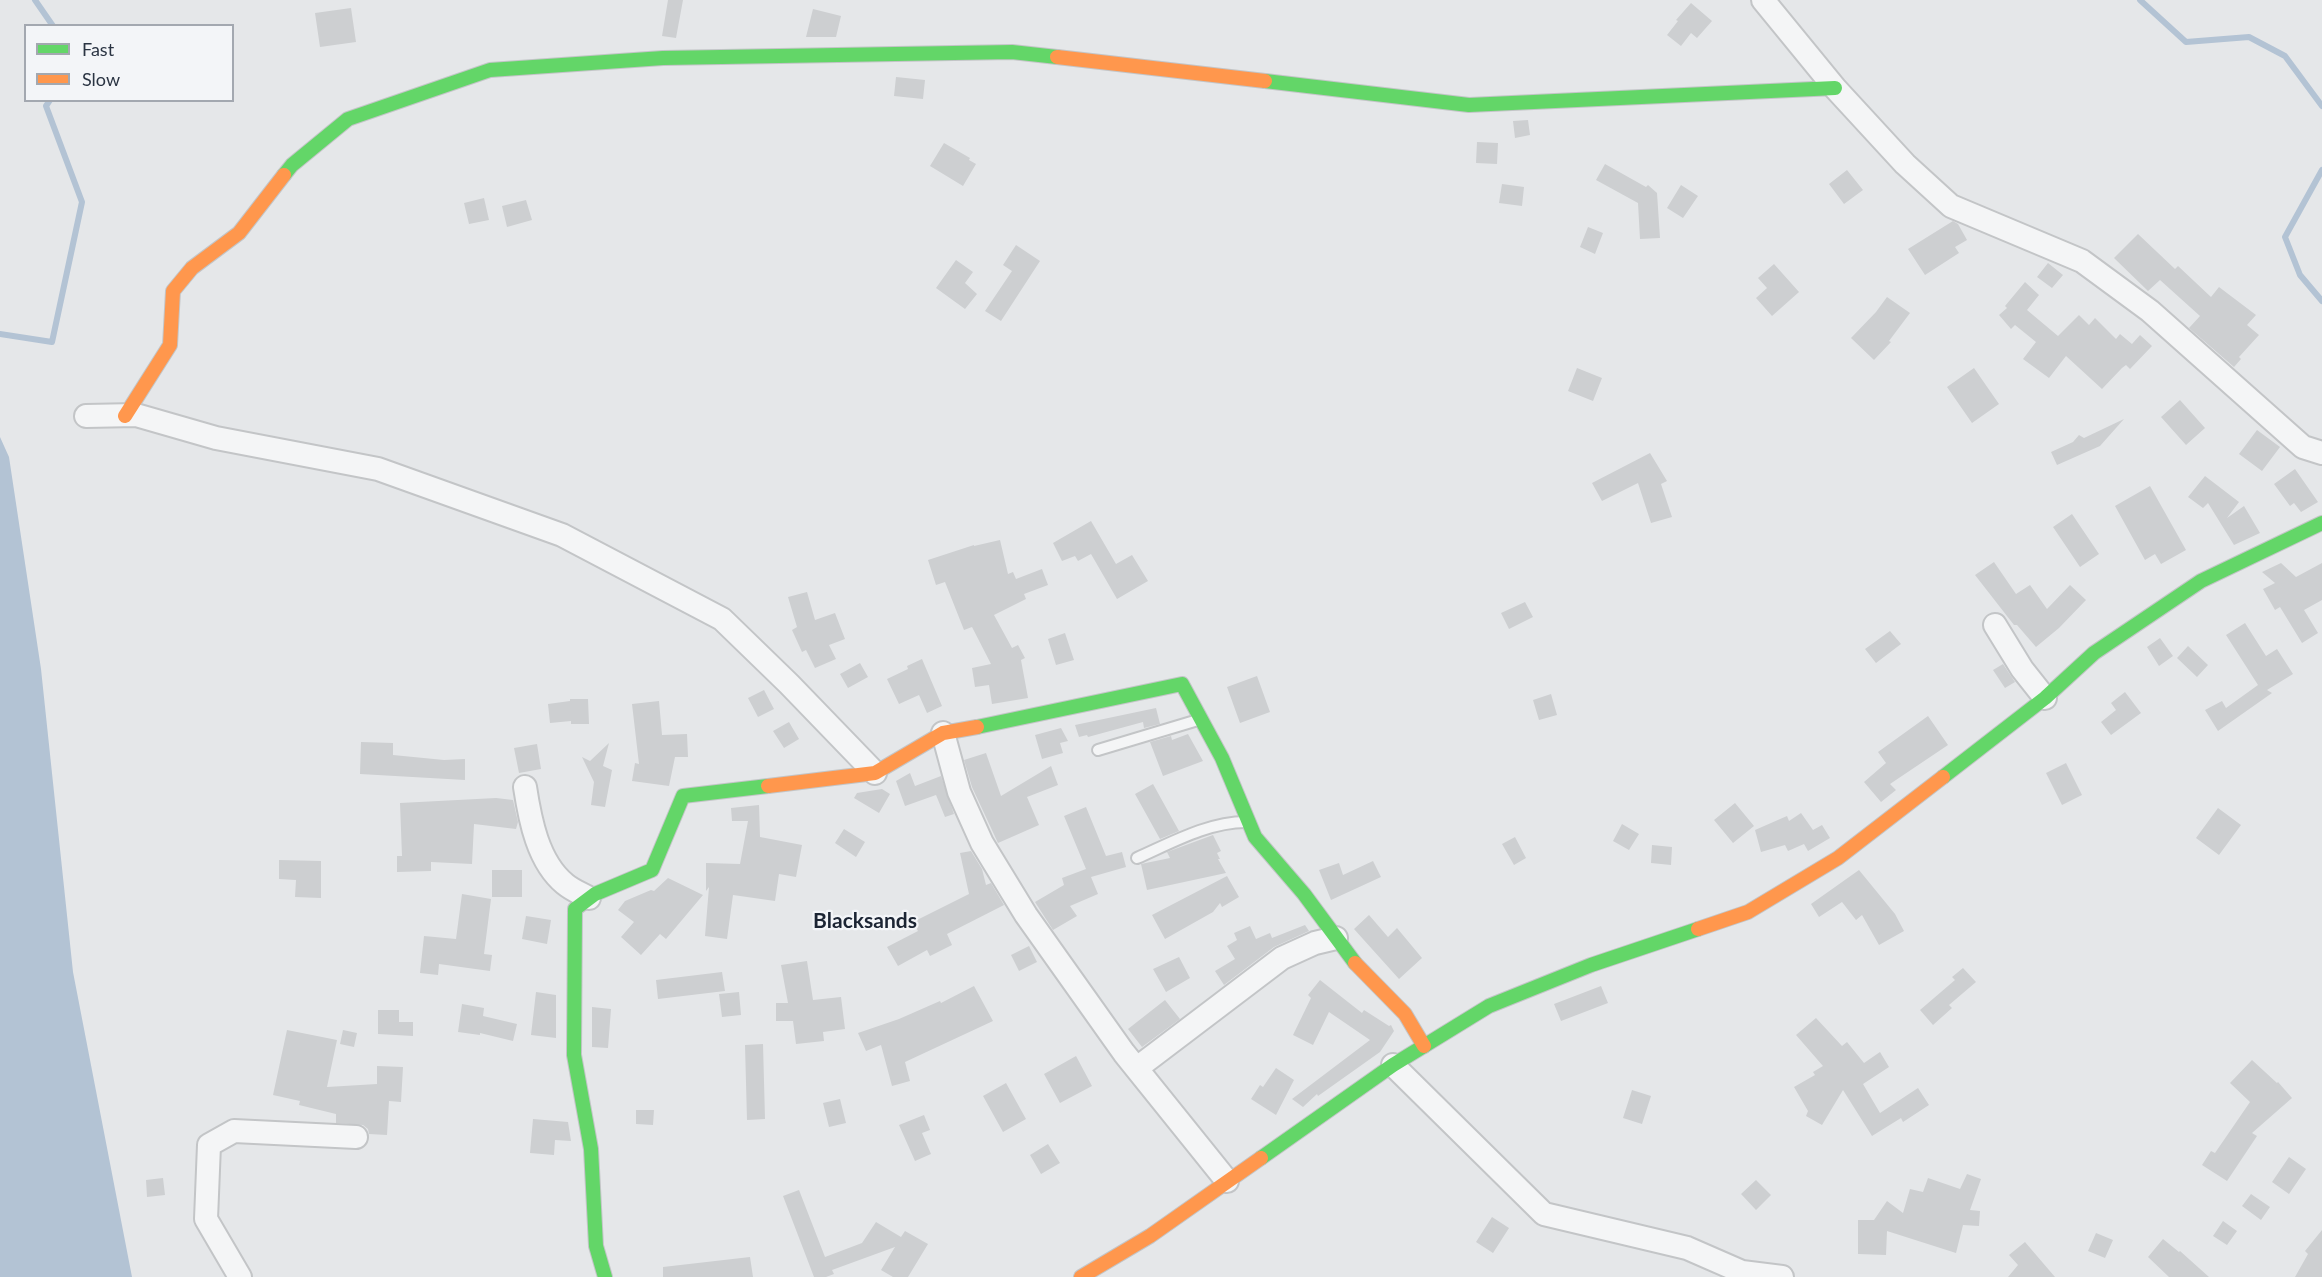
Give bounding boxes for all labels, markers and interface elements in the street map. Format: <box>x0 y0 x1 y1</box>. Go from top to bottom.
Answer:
legend <box>24 24 234 102</box>
text: Fast <box>82 38 114 60</box>
text: Slow <box>82 68 120 90</box>
district label: Blacksands <box>813 908 917 934</box>

